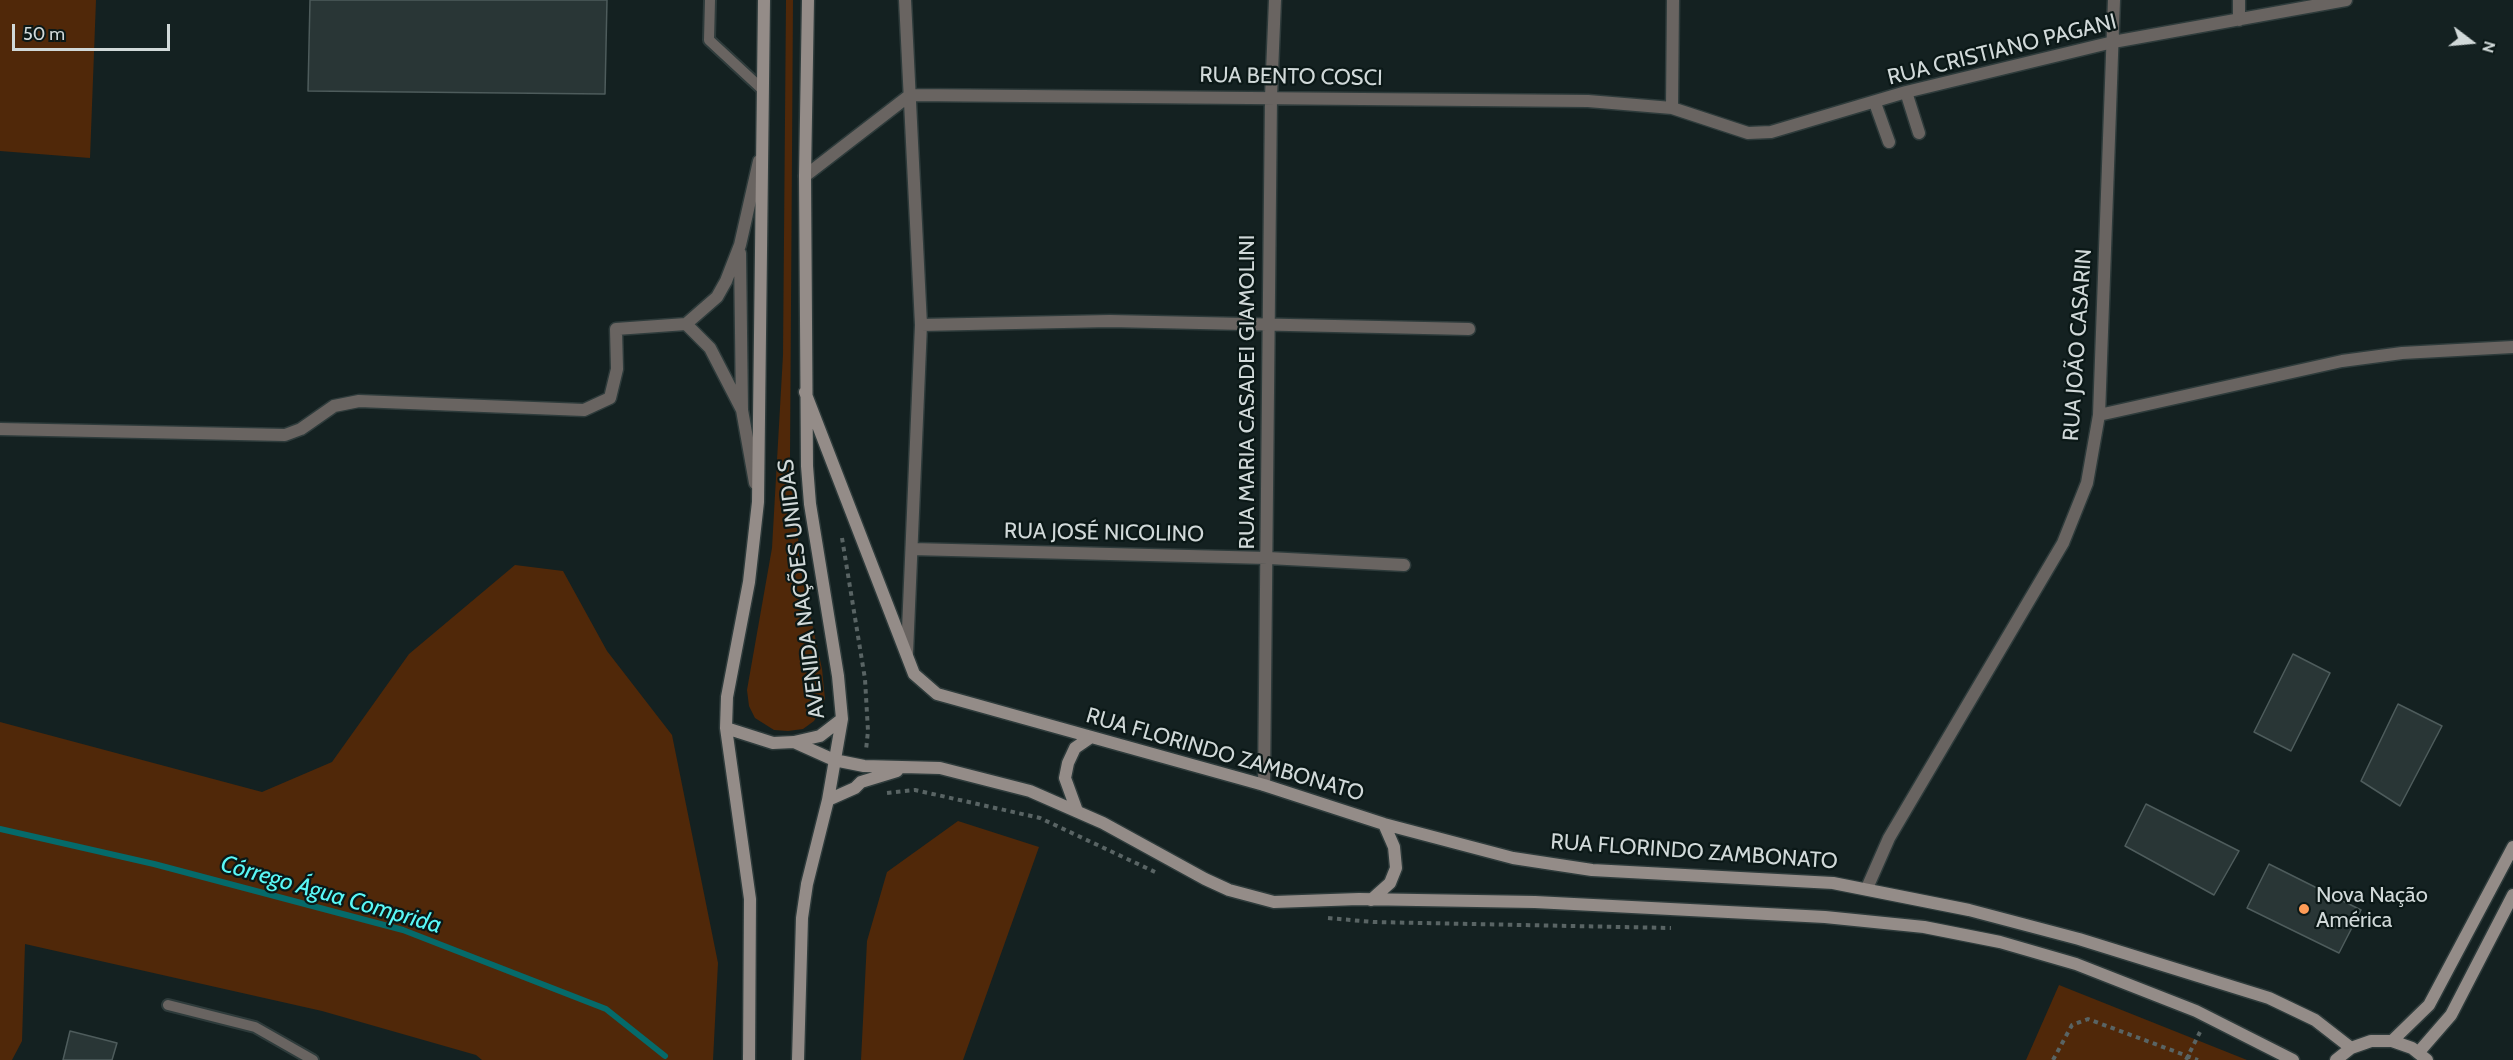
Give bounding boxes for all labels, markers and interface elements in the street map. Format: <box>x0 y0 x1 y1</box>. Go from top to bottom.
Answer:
street label: RUA CRISTIANO PAGANI <box>1885 9 2119 91</box>
scale bar <box>15 12 172 50</box>
north arrow <box>2441 12 2501 72</box>
text: 50 m <box>23 23 65 45</box>
text: N <box>2478 39 2499 55</box>
street label: RUA BENTO COSCI <box>1199 62 1383 92</box>
street label: RUA MARIA CASADEI GIAMOLINI <box>1235 235 1261 549</box>
street label: RUA JOÃO CASARIN <box>2058 248 2098 442</box>
street label: AVENIDA NAÇÕES UNIDAS <box>773 458 831 720</box>
street label: RUA JOSÉ NICOLINO <box>1004 518 1204 548</box>
street label: RUA FLORINDO ZAMBONATO <box>1083 703 1367 807</box>
street label: RUA FLORINDO ZAMBONATO <box>1549 829 1839 875</box>
water label: Córrego Água Comprida <box>217 850 445 940</box>
place label: Nova Nação América <box>2316 883 2428 934</box>
marker: Nova Nação América <box>2297 902 2311 916</box>

